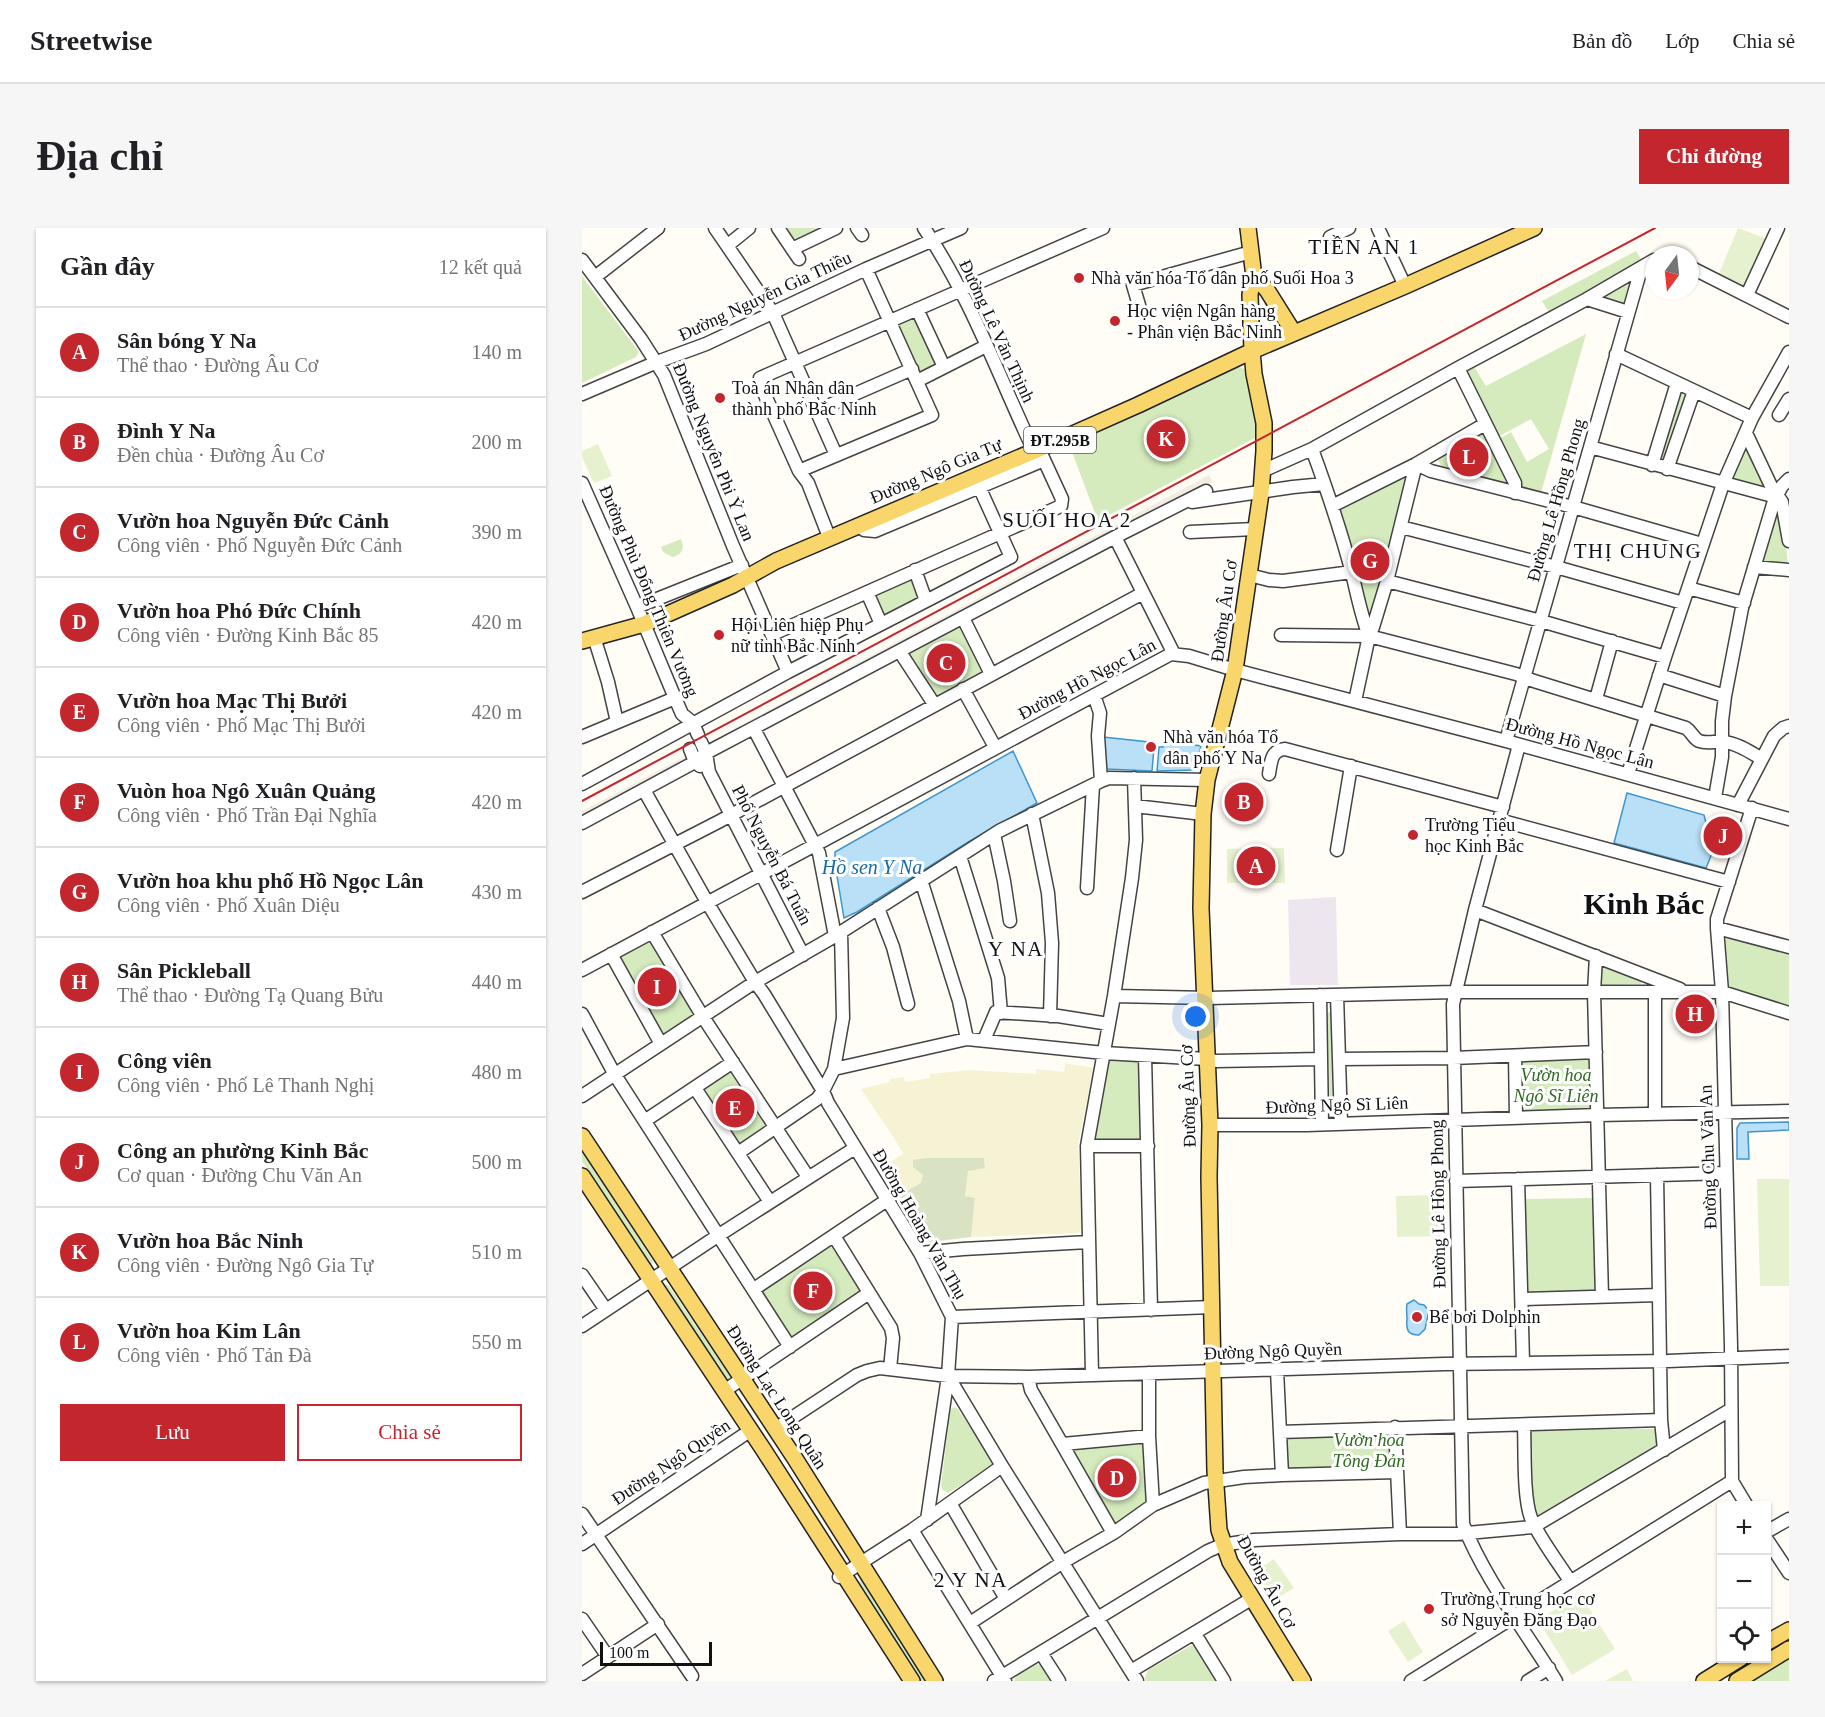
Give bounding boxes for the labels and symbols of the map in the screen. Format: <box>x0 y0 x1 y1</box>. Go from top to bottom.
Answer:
district label: TIỀN AN 1 <box>1308 235 1420 259</box>
north arrow <box>1645 246 1699 300</box>
street label: Đường Nguyễn Gia Thiều <box>675 247 855 345</box>
street label: Đường Lê Văn Thịnh <box>955 256 1039 406</box>
place label: Nhà văn hóa Tổ dân phố Suối Hoa 3 <box>1091 268 1354 288</box>
marker: Nhà văn hóa Tổ dân phố Suối Hoa 3 <box>1072 271 1086 285</box>
place label: Học viện Ngân hàng - Phân viện Bắc Ninh <box>1127 301 1282 342</box>
marker: Học viện Ngân hàng - Phân viện Bắc Ninh <box>1108 314 1122 328</box>
street label: Đường Nguyên Phi Ỷ Lan <box>669 360 759 544</box>
place label: Toà án Nhân dân thành phố Bắc Ninh <box>732 378 876 419</box>
marker: Toà án Nhân dân thành phố Bắc Ninh <box>713 391 727 405</box>
pin: K <box>1146 416 1186 462</box>
street label: Đường Lê Hồng Phong <box>1523 416 1589 584</box>
road number: ĐT.295B <box>1024 427 1096 453</box>
street label: Đường Ngô Gia Tự <box>867 434 1006 508</box>
pin: L <box>1450 434 1488 480</box>
street label: Đường Phù Đổng Thiên Vương <box>595 482 703 700</box>
district label: SUỐI HOA 2 <box>1002 508 1132 532</box>
pin: G <box>1350 538 1390 584</box>
district label: THỊ CHUNG <box>1574 539 1702 563</box>
street label: Đường Âu Cơ <box>1206 558 1241 663</box>
place label: Hội Liên hiệp Phụ nữ tỉnh Bắc Ninh <box>731 615 864 656</box>
marker: Hội Liên hiệp Phụ nữ tỉnh Bắc Ninh <box>712 628 726 642</box>
street label: Đường Hồ Ngọc Lân <box>1015 634 1159 724</box>
pin: C <box>926 640 966 686</box>
street label: Đường Hồ Ngọc Lân <box>1504 714 1656 772</box>
place label: Nhà văn hóa Tổ dân phố Y Na <box>1163 727 1278 768</box>
marker: Nhà văn hóa Tổ dân phố Y Na <box>1144 740 1158 754</box>
pin: B <box>1224 780 1264 824</box>
street label: Phố Nguyễn Bá Tuấn <box>728 782 816 928</box>
pin: J <box>1704 814 1742 858</box>
place label: Trường Tiểu học Kinh Bắc <box>1425 815 1524 856</box>
marker: Trường Tiểu học Kinh Bắc <box>1406 828 1420 842</box>
pin: A <box>1236 844 1276 888</box>
water label: Hồ sen Y Na <box>821 856 922 878</box>
district label: Kinh Bắc <box>1584 887 1704 920</box>
district label: Y NA <box>988 937 1044 961</box>
pin: I <box>638 964 676 1010</box>
pin: H <box>1676 992 1714 1036</box>
your location <box>1181 1002 1210 1031</box>
street label: Đường Âu Cơ <box>1175 1044 1200 1148</box>
park label: Vườn hoa Ngô Sĩ Liên <box>1512 1065 1599 1106</box>
street label: Đường Chu Văn An <box>1695 1084 1721 1230</box>
pin: E <box>716 1086 754 1130</box>
street label: Đường Ngô Sĩ Liên <box>1265 1093 1409 1117</box>
street label: Đường Lê Hồng Phong <box>1427 1119 1449 1289</box>
street label: Đường Hoàng Văn Thụ <box>869 1145 971 1303</box>
pin: F <box>794 1268 832 1314</box>
place label: Bể bơi Dolphin <box>1429 1307 1541 1327</box>
marker: Bể bơi Dolphin <box>1410 1310 1424 1324</box>
street label: Đường Lạc Long Quân <box>723 1321 831 1473</box>
street label: Đường Ngô Quyền <box>1204 1339 1342 1363</box>
street label: Đường Ngô Quyền <box>608 1415 734 1509</box>
park label: Vườn hoa Tông Đản <box>1333 1430 1405 1471</box>
pin: D <box>1098 1456 1136 1500</box>
street label: Đường Âu Cơ <box>1233 1532 1302 1632</box>
district label: 2 Y NA <box>934 1568 1008 1592</box>
place label: Trường Trung học cơ sở Nguyễn Đăng Đạo <box>1441 1589 1597 1630</box>
marker: Trường Trung học cơ sở Nguyễn Đăng Đạo <box>1422 1602 1436 1616</box>
scale bar <box>600 1639 712 1666</box>

